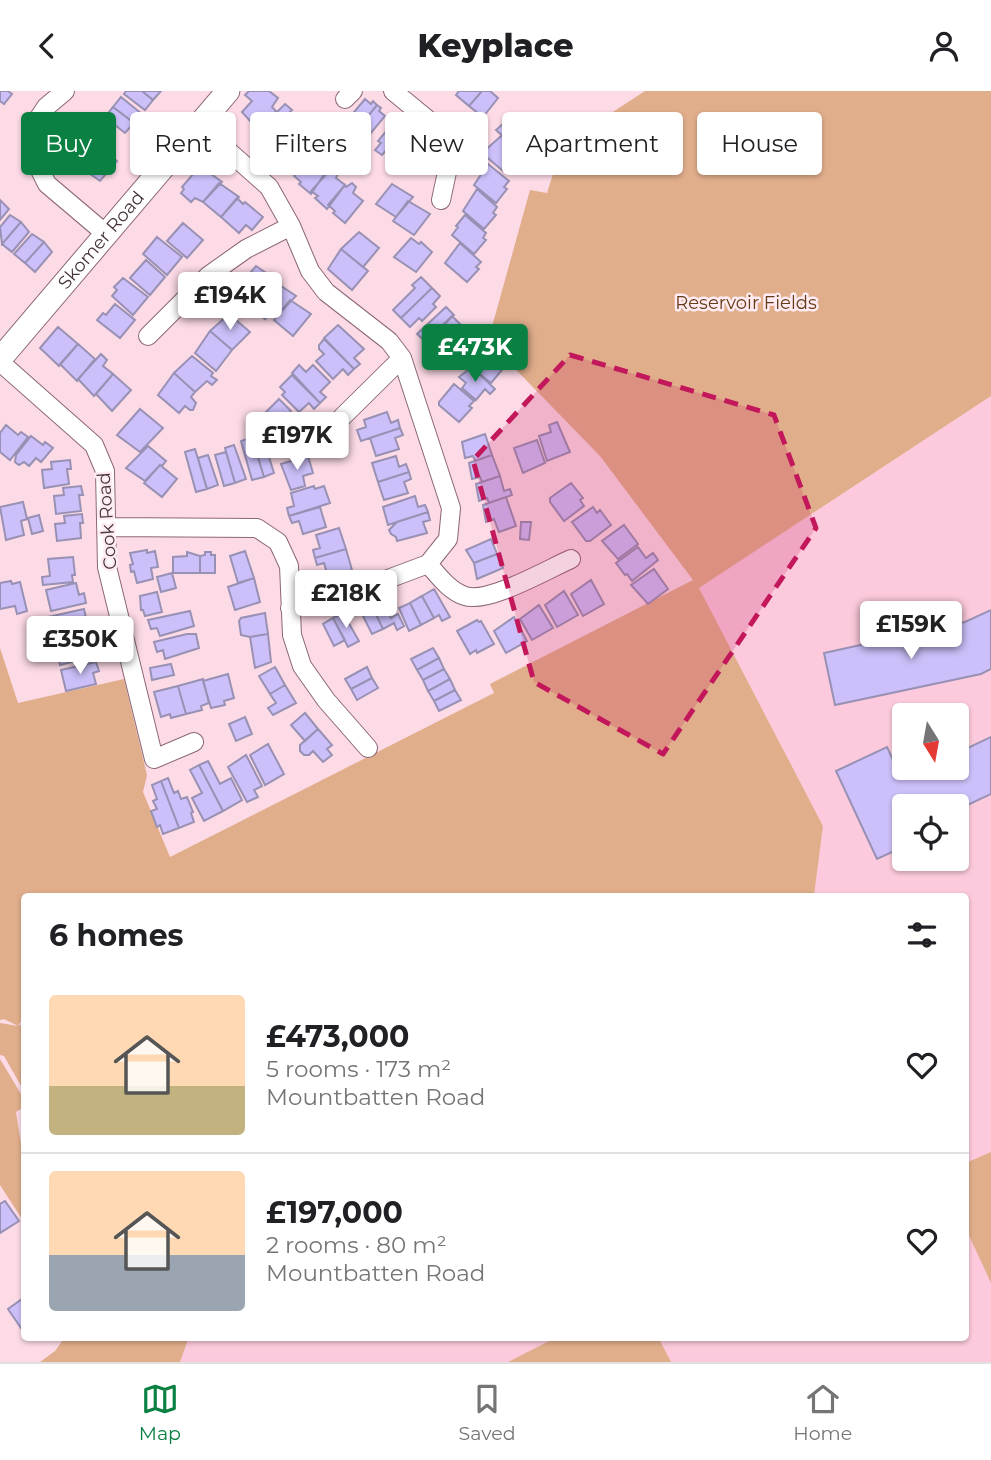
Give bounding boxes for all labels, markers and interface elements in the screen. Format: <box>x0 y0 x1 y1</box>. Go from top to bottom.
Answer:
text: Keyplace <box>417 26 574 65</box>
icon: back <box>28 27 66 65</box>
icon: person <box>925 27 963 65</box>
chip: Buy <box>21 112 116 175</box>
chip: Rent <box>130 112 236 175</box>
chip: Filters <box>250 112 371 175</box>
chip: New <box>385 112 488 175</box>
chip: Apartment <box>502 112 683 175</box>
chip: House <box>697 112 822 175</box>
street label: Skomer Road <box>53 187 149 294</box>
pin: £194K <box>181 273 279 332</box>
text: £194K <box>194 281 266 309</box>
park label: Reservoir Fields <box>675 292 817 314</box>
pin: £473K <box>426 324 524 384</box>
text: £473K <box>438 333 512 361</box>
pin: £197K <box>248 413 346 472</box>
text: £197K <box>262 421 332 449</box>
street label: Cook Road <box>93 472 121 570</box>
pin: £218K <box>297 571 395 630</box>
text: £218K <box>311 579 381 607</box>
pin: £159K <box>862 601 960 661</box>
text: £159K <box>876 610 946 638</box>
pin: £350K <box>31 617 129 676</box>
text: £350K <box>43 625 117 653</box>
north arrow <box>892 703 970 781</box>
map controls <box>892 703 969 871</box>
button: locate <box>892 794 969 871</box>
icon: filters <box>903 916 941 954</box>
text: 6 homes <box>49 917 184 954</box>
text: £473,000 <box>266 1018 409 1055</box>
icon: home <box>105 1023 189 1107</box>
icon: heart <box>903 1046 941 1084</box>
text: 5 rooms · 173 m² <box>266 1055 451 1083</box>
text: Mountbatten Road <box>266 1083 485 1111</box>
text: £197,000 <box>266 1194 403 1231</box>
icon: home <box>105 1199 189 1283</box>
icon: heart <box>903 1222 941 1260</box>
text: 2 rooms · 80 m² <box>266 1231 447 1259</box>
text: Mountbatten Road <box>266 1259 485 1287</box>
tab: Map <box>139 1380 181 1445</box>
tab: Saved <box>459 1380 516 1445</box>
tab: Home <box>793 1380 852 1445</box>

